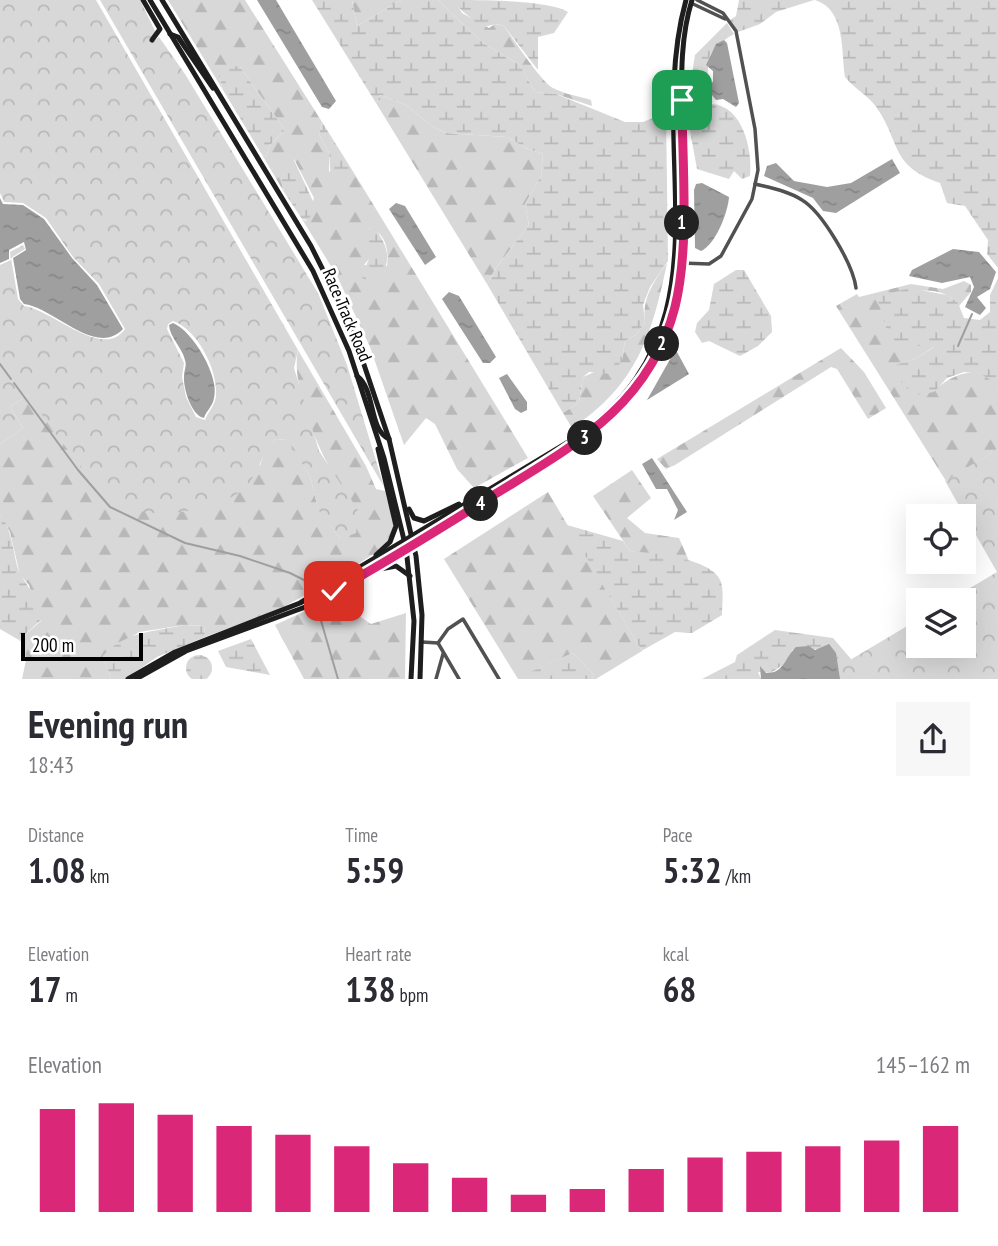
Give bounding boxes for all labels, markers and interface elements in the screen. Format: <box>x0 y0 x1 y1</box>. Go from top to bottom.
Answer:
pin <box>652 70 712 130</box>
icon: arrive <box>663 81 701 119</box>
pin: 1 <box>664 206 700 241</box>
text: 1 <box>677 210 686 234</box>
street label: Race Track Road <box>318 265 377 365</box>
pin: 2 <box>644 326 680 362</box>
text: 2 <box>657 331 666 355</box>
pin: 3 <box>568 420 602 456</box>
text: 3 <box>580 425 589 449</box>
pin: 4 <box>463 486 498 522</box>
text: 4 <box>476 491 485 515</box>
map controls <box>906 504 976 658</box>
button: locate <box>906 504 976 574</box>
pin <box>304 561 364 621</box>
icon: check <box>315 572 353 610</box>
button: layers <box>906 588 976 658</box>
scale bar <box>21 630 144 662</box>
text: 200 m <box>32 633 74 657</box>
text: Evening run <box>28 699 188 748</box>
button: share <box>896 702 970 776</box>
text: 18:43 <box>28 750 74 779</box>
text: Distance <box>28 823 84 847</box>
text: Time <box>345 823 378 847</box>
text: Pace <box>663 823 693 847</box>
text: 1.08 <box>28 847 86 893</box>
text: 5:59 <box>345 847 404 893</box>
text: 5:32 <box>663 847 722 893</box>
text: km <box>86 864 109 888</box>
text: /km <box>722 864 751 888</box>
text: Elevation <box>28 942 89 966</box>
text: Heart rate <box>345 942 412 966</box>
text: kcal <box>663 942 689 966</box>
text: 17 <box>28 966 61 1012</box>
text: 138 <box>345 966 396 1012</box>
text: 68 <box>663 966 696 1012</box>
text: m <box>61 983 78 1007</box>
text: bpm <box>396 983 428 1007</box>
text: Elevation <box>28 1050 102 1079</box>
text: 145–162 m <box>876 1050 970 1079</box>

